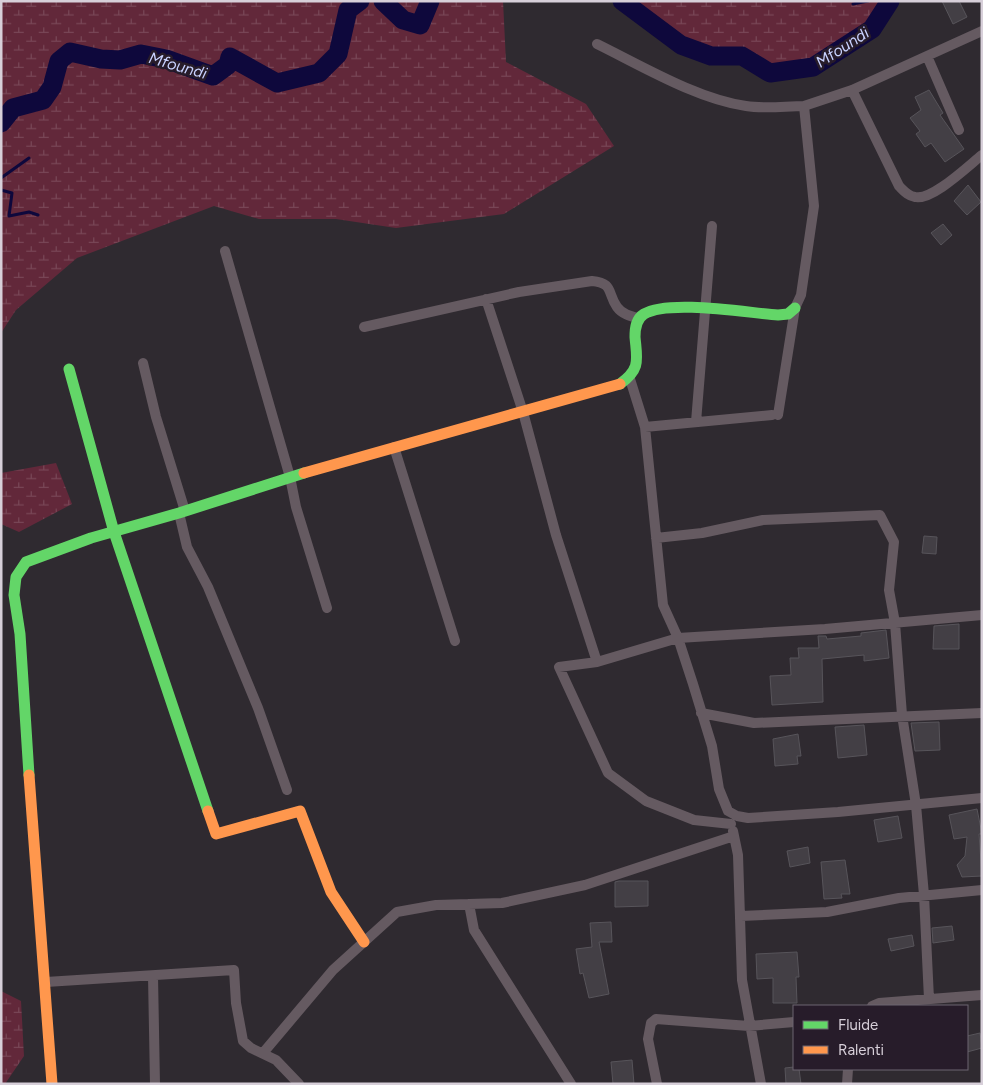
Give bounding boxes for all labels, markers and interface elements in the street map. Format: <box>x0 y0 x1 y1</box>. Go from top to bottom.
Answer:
water label: Mfoundi <box>812 23 873 72</box>
water label: Mfoundi <box>147 48 209 83</box>
legend <box>793 1005 968 1070</box>
text: Fluide <box>838 1016 878 1034</box>
text: Ralenti <box>838 1041 884 1059</box>

